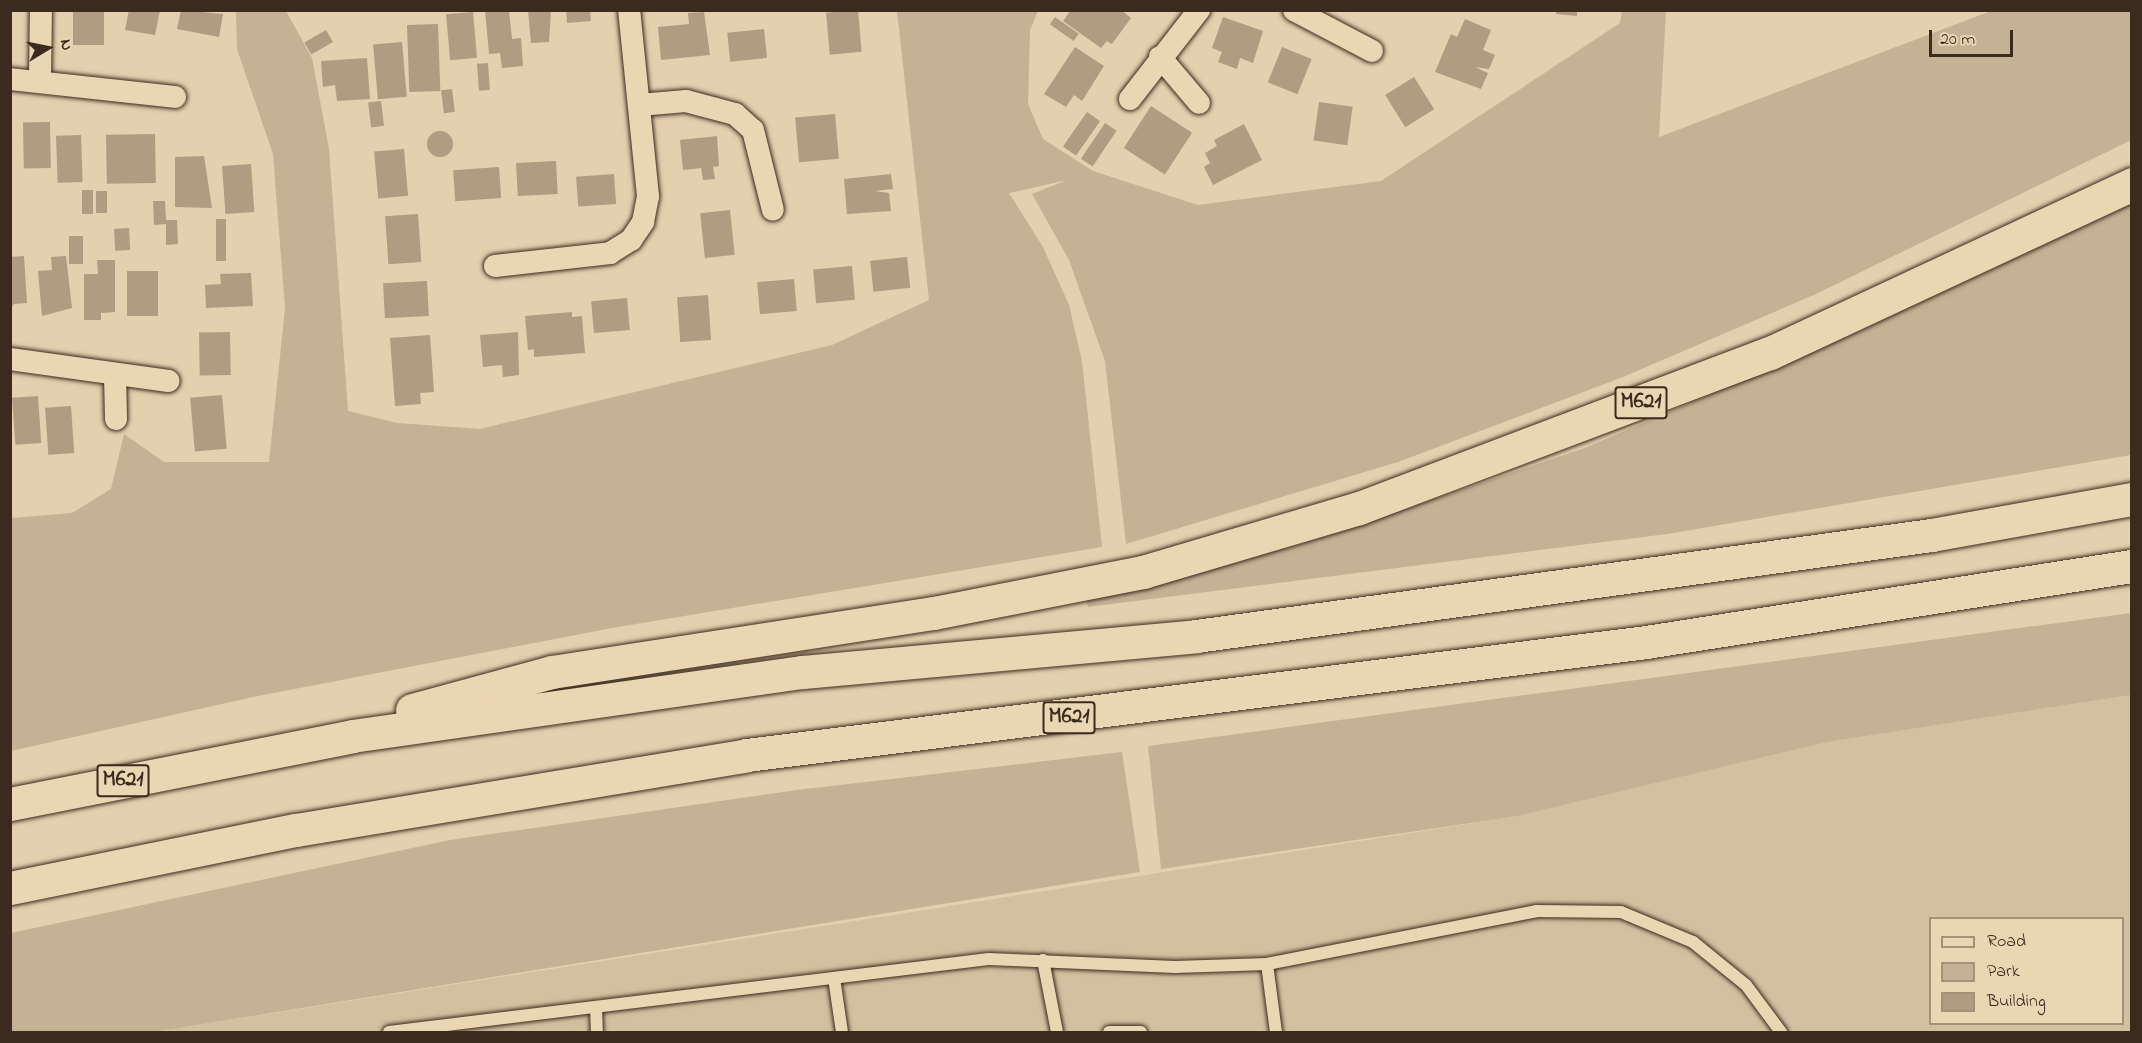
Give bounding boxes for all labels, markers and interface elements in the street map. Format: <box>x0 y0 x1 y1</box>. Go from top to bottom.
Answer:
north arrow <box>18 18 78 78</box>
scale bar <box>1932 18 2016 56</box>
text: 20 m <box>1940 27 1975 53</box>
text: N <box>53 37 78 52</box>
road number: M621 <box>1614 384 1668 422</box>
road number: M621 <box>1042 699 1096 737</box>
road number: M621 <box>96 762 150 800</box>
legend <box>1929 917 2124 1025</box>
text: Road <box>1987 929 2026 955</box>
text: Park <box>1987 959 2020 985</box>
text: Building <box>1987 989 2046 1015</box>

